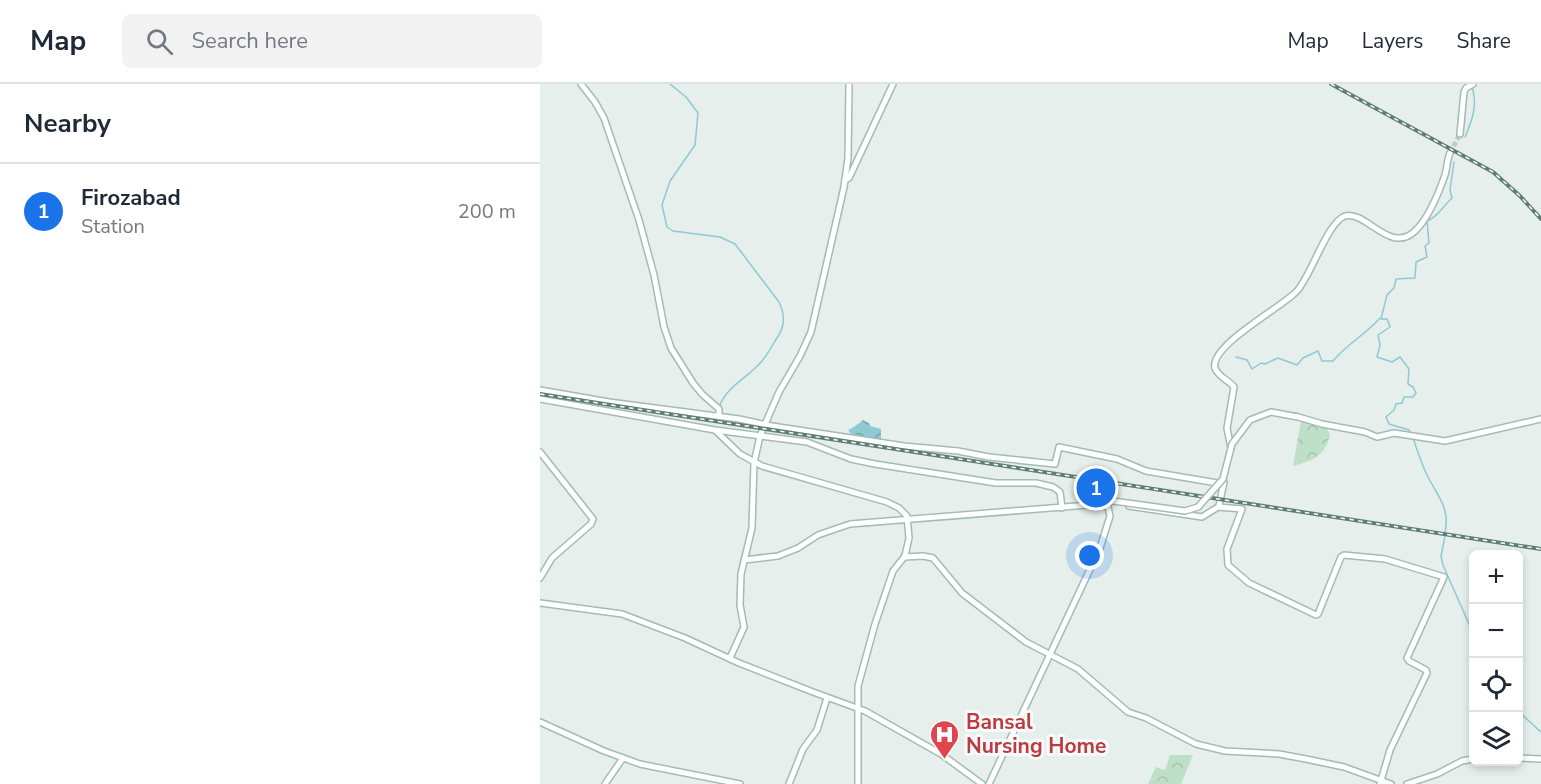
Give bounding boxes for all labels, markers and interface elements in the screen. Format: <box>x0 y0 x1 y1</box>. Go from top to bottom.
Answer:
search box <box>122 14 542 68</box>
text: Map <box>30 22 86 60</box>
icon: search <box>143 25 176 58</box>
text: Search here <box>191 26 308 56</box>
text: Map <box>1287 27 1329 55</box>
text: Layers <box>1362 27 1423 55</box>
text: Share <box>1456 27 1511 55</box>
text: Nearby <box>24 106 111 141</box>
text: Firozabad <box>81 183 181 213</box>
text: 1 <box>38 198 50 225</box>
text: 200 m <box>458 198 516 225</box>
text: Station <box>81 213 145 240</box>
pin: 1 <box>1076 466 1116 510</box>
your location <box>1075 541 1104 570</box>
map controls <box>1469 550 1523 766</box>
button: + <box>1469 550 1523 604</box>
button: − <box>1469 604 1523 658</box>
button: locate <box>1469 658 1523 712</box>
place label: Bansal Nursing Home <box>966 708 1106 760</box>
button: layers <box>1469 712 1523 766</box>
hospital icon: Bansal Nursing Home <box>929 718 961 760</box>

